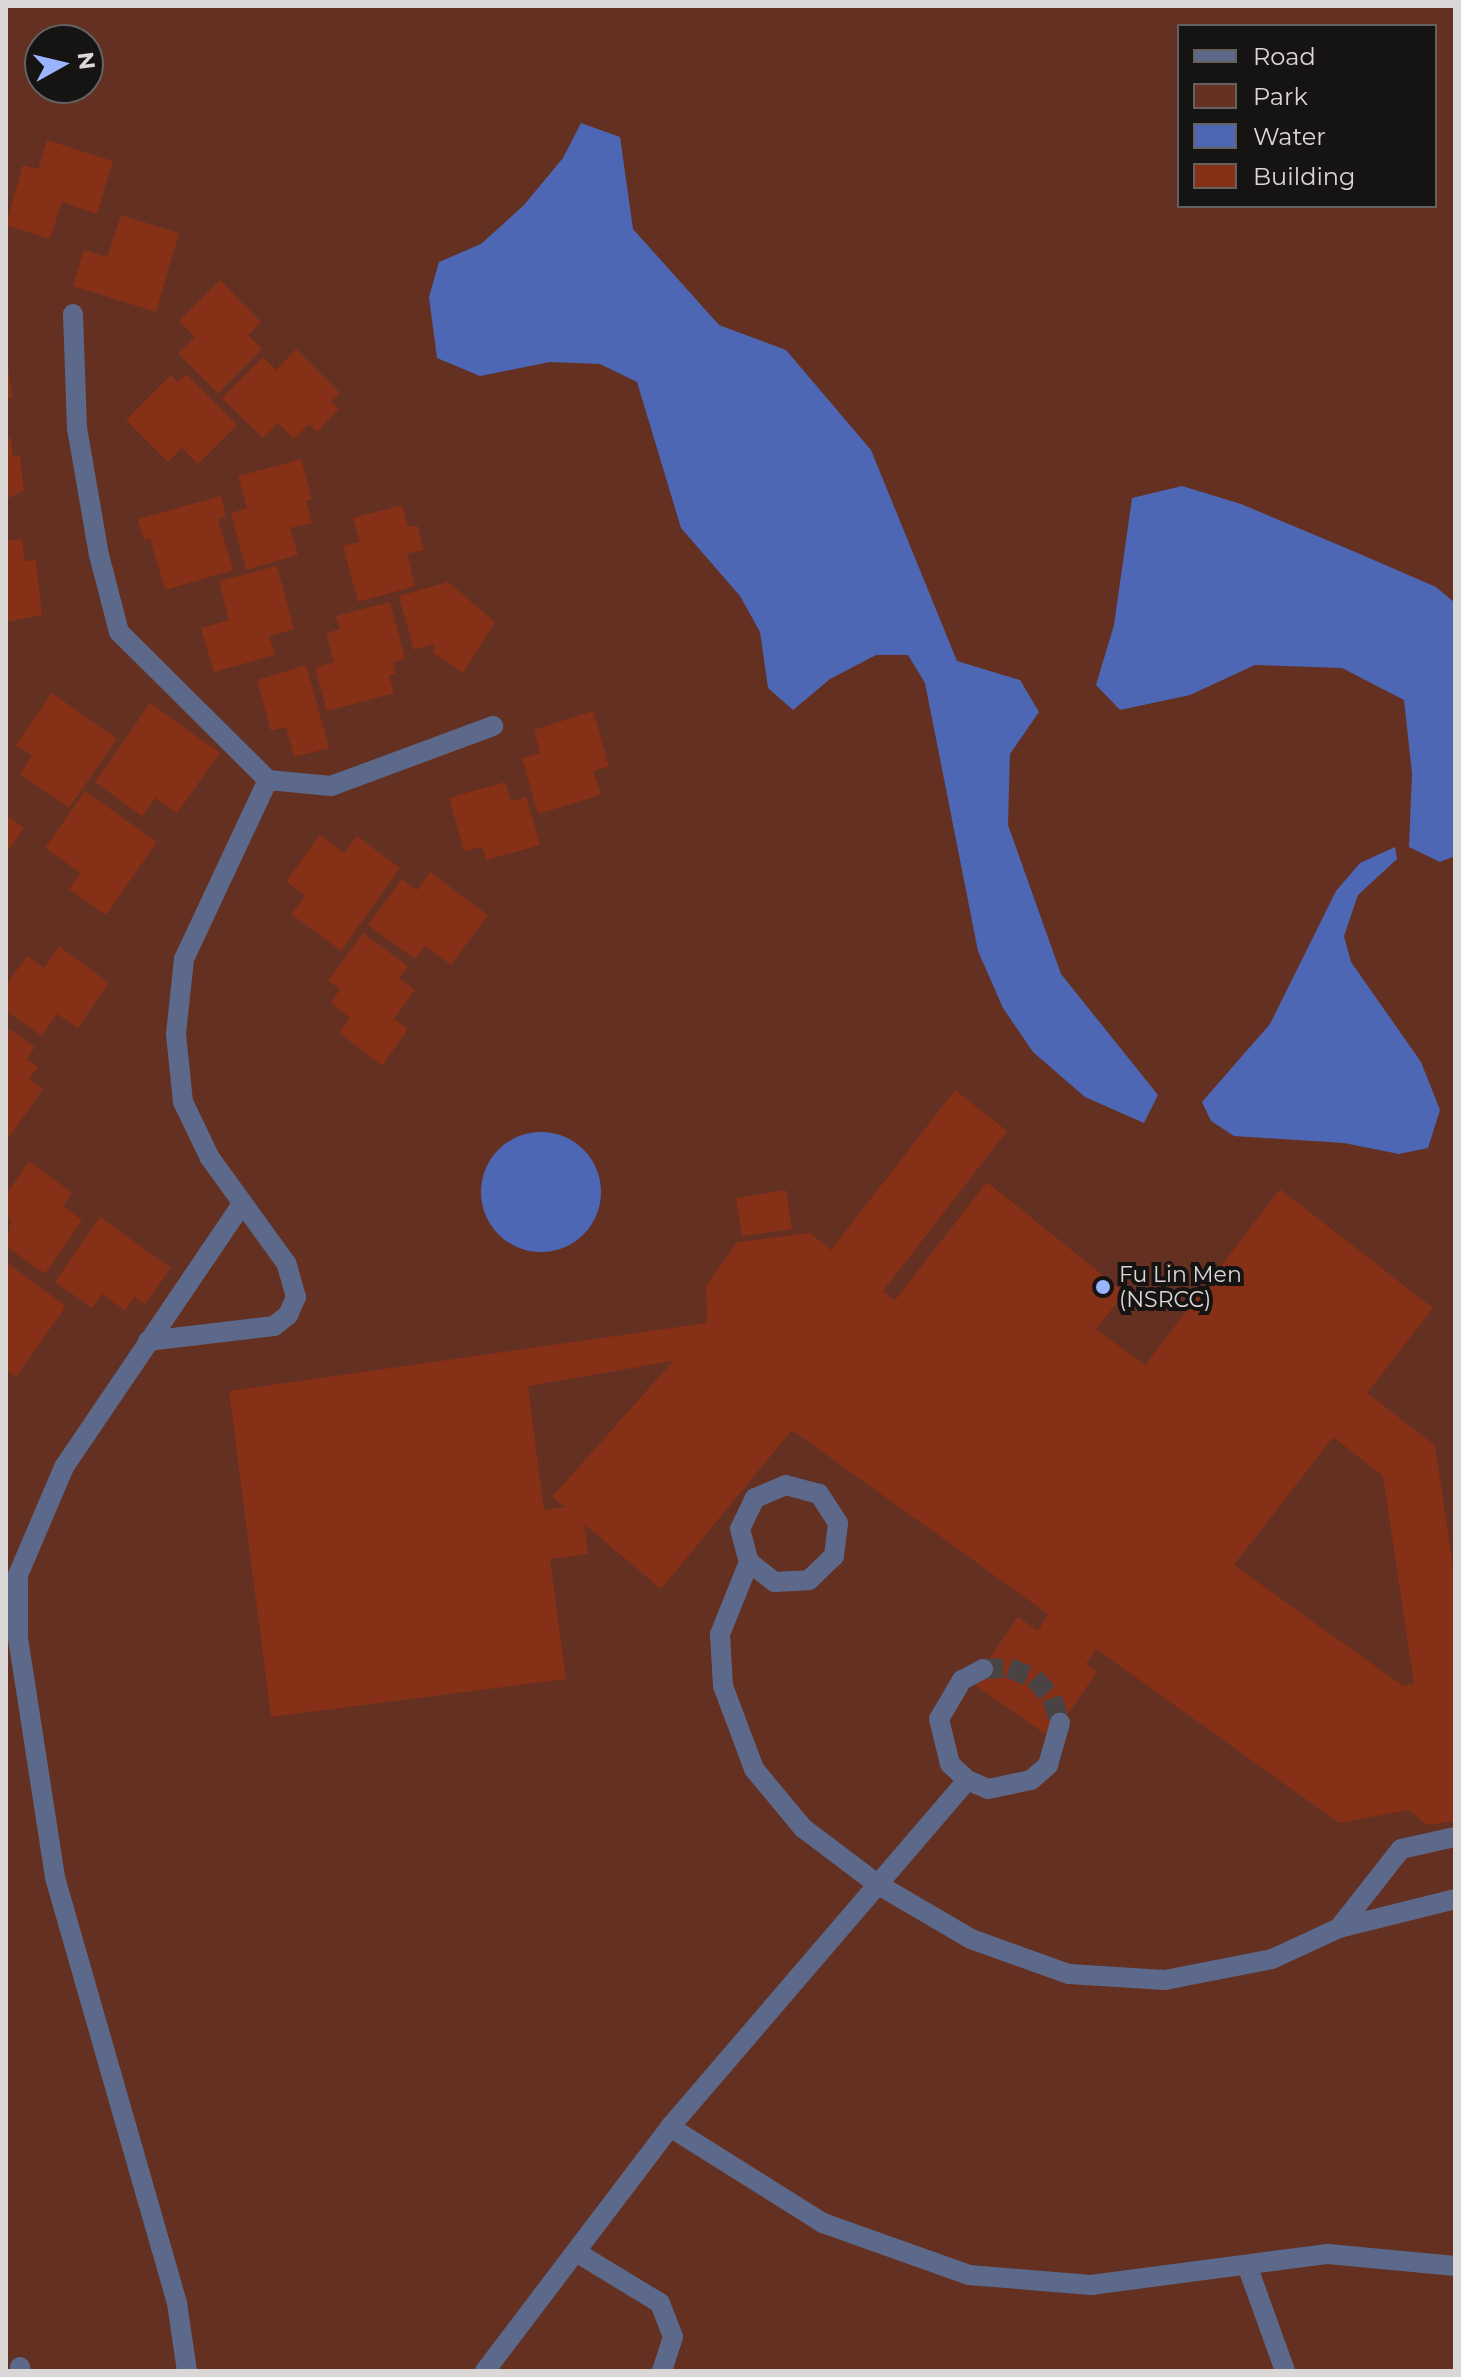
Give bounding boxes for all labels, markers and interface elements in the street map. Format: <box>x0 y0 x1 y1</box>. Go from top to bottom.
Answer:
north arrow <box>24 24 104 104</box>
legend <box>1177 24 1437 208</box>
text: Road <box>1253 42 1316 71</box>
text: N <box>72 50 101 72</box>
text: Park <box>1253 82 1308 111</box>
text: Water <box>1253 122 1326 151</box>
text: Building <box>1253 162 1356 191</box>
place label: Fu Lin Men (NSRCC) <box>1119 1261 1242 1312</box>
marker: Fu Lin Men (NSRCC) <box>1094 1278 1112 1296</box>

